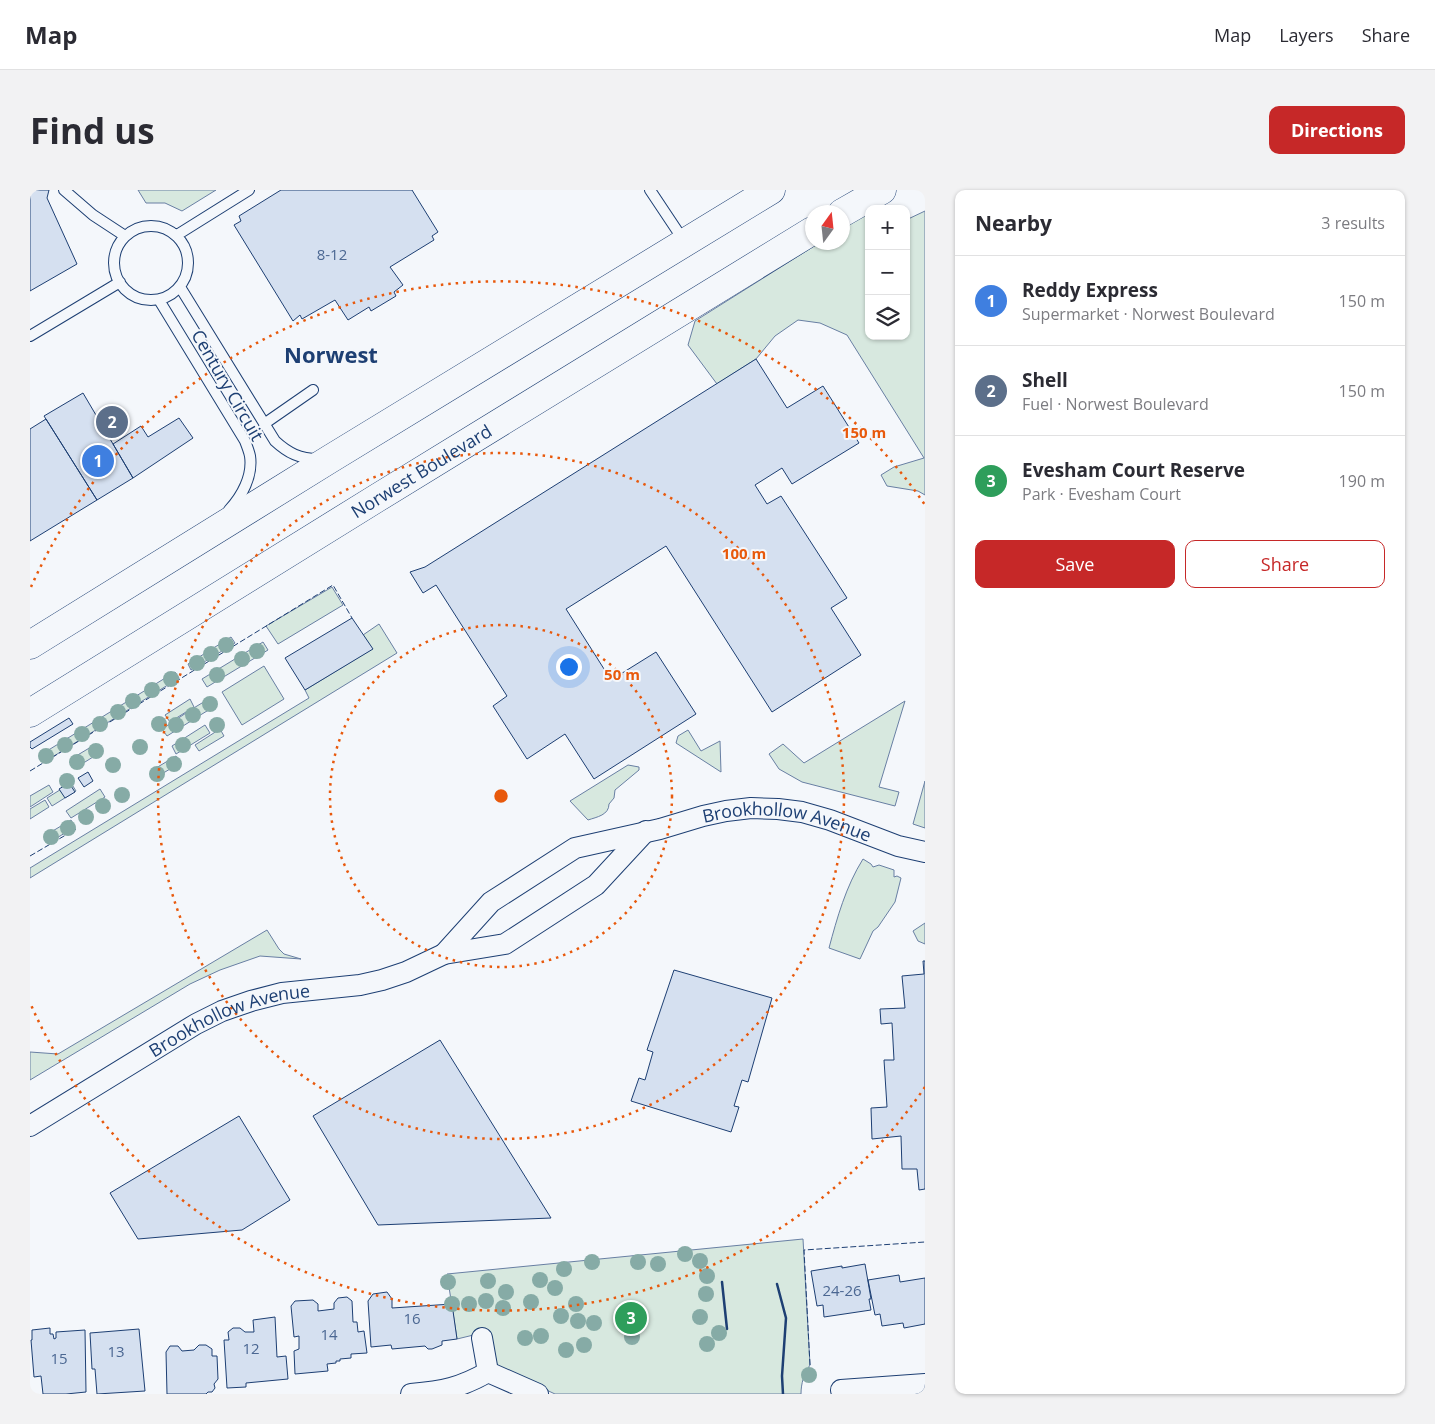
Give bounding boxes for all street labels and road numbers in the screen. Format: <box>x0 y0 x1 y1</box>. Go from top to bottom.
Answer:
street label: Century Circuit <box>186 325 270 445</box>
street label: Norwest Boulevard <box>346 419 496 523</box>
street label: Brookhollow Avenue <box>700 796 875 847</box>
street label: Brookhollow Avenue <box>144 978 311 1062</box>

